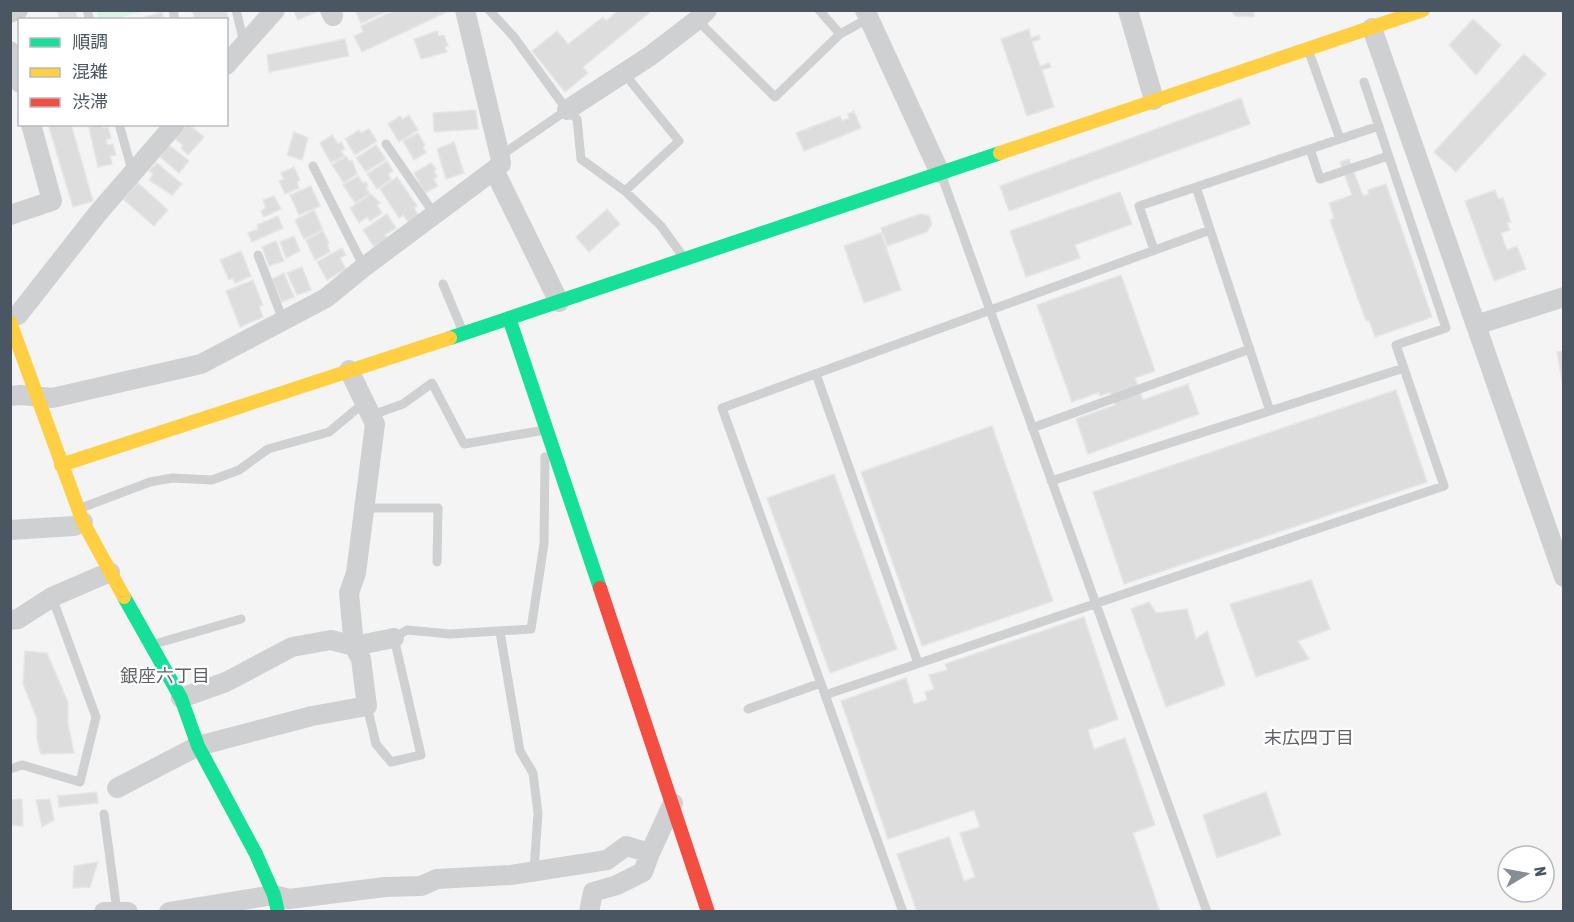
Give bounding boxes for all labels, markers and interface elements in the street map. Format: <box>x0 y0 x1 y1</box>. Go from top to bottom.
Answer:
legend <box>18 18 228 126</box>
text: 順調 <box>72 31 108 52</box>
text: 混雑 <box>72 61 108 82</box>
text: 渋滞 <box>72 91 108 112</box>
district label: 銀座六丁目 <box>120 665 210 686</box>
district label: 末広四丁目 <box>1264 727 1354 748</box>
north arrow <box>1496 844 1556 904</box>
text: N <box>1531 865 1550 878</box>

